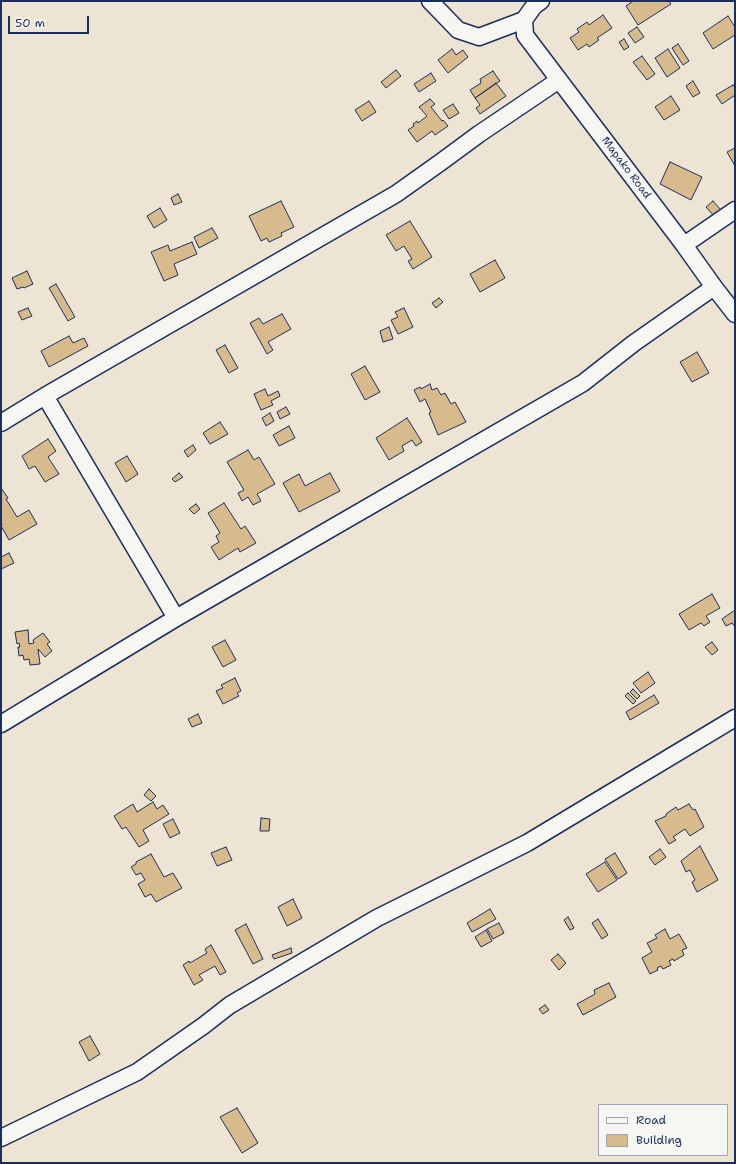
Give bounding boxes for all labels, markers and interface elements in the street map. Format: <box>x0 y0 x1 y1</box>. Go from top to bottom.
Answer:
scale bar <box>10 8 91 34</box>
text: 50 m <box>15 15 45 31</box>
street label: Mapako Road <box>598 134 654 202</box>
legend <box>598 1104 728 1156</box>
text: Road <box>636 1112 666 1128</box>
text: Building <box>636 1132 682 1148</box>

